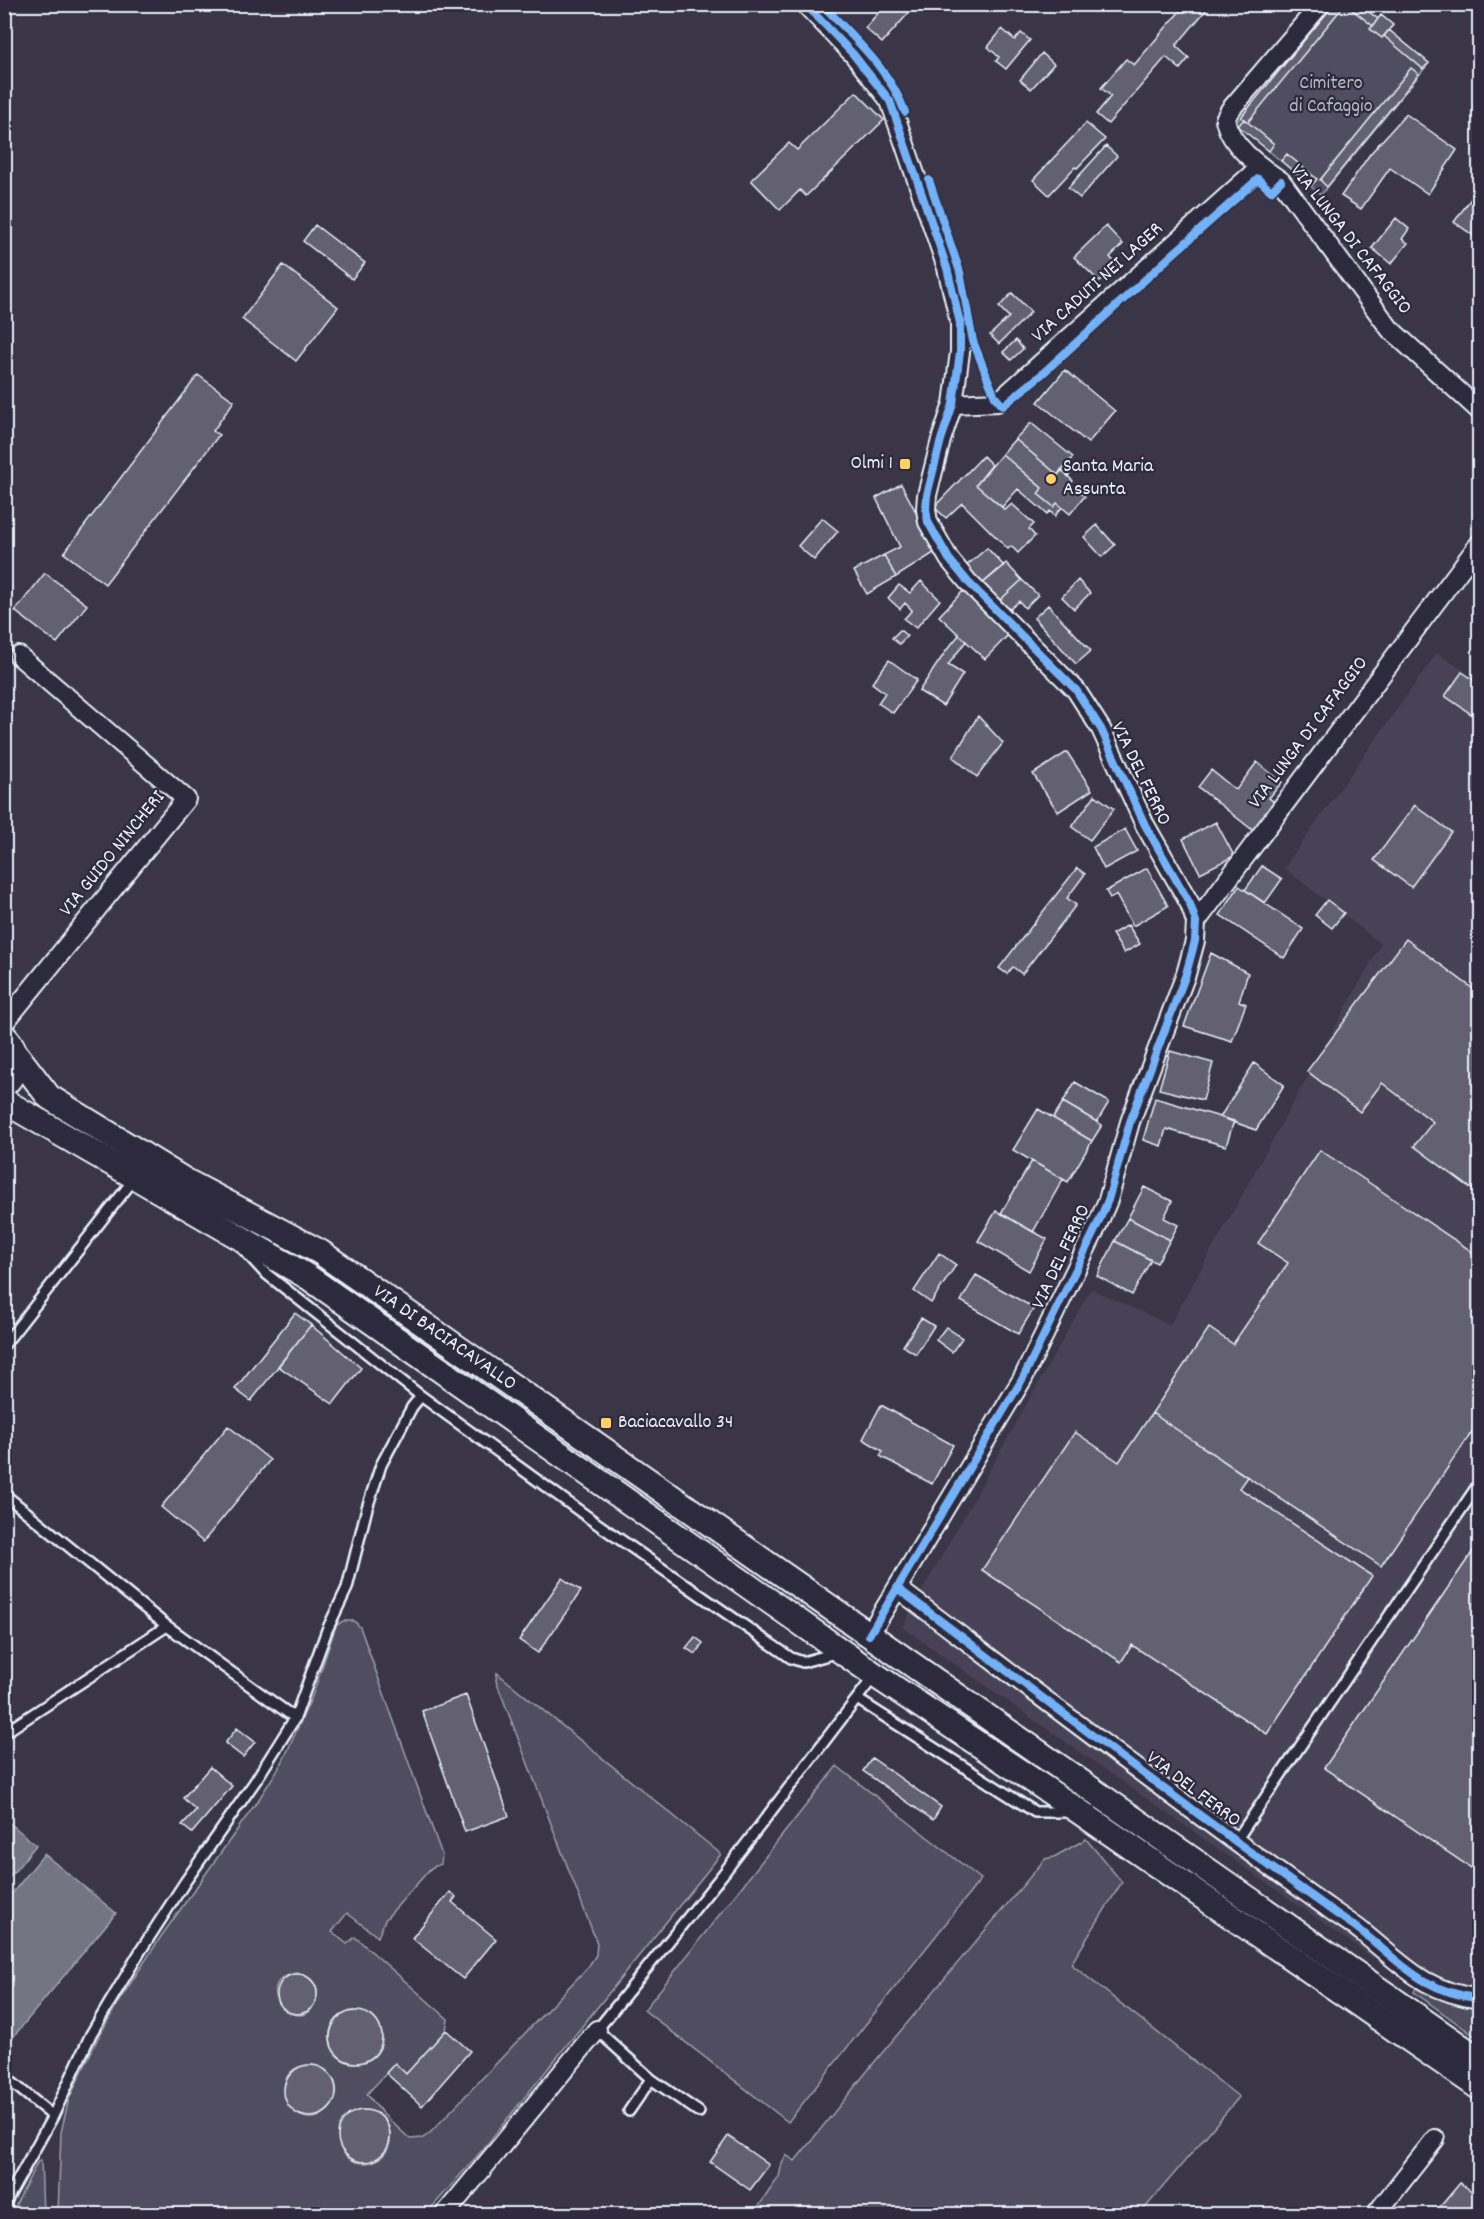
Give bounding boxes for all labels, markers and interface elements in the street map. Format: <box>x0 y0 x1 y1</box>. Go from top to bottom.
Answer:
park label: Cimitero di Cafaggio <box>1289 70 1373 121</box>
street label: VIA LUNGA DI CAFAGGIO <box>1282 159 1418 321</box>
street label: VIA CADUTI NEI LAGER <box>1026 216 1170 350</box>
place label: Olmi 1 <box>850 450 893 478</box>
place label: Santa Maria Assunta <box>1063 453 1154 504</box>
marker: Olmi 1 <box>898 457 912 471</box>
marker: Santa Maria Assunta <box>1044 472 1058 486</box>
street label: VIA LUNGA DI CAFAGGIO <box>1242 651 1376 815</box>
street label: VIA DEL FERRO <box>1103 717 1177 831</box>
street label: VIA GUIDO NINCHERI <box>53 785 173 923</box>
street label: VIA DEL FERRO <box>1026 1200 1098 1314</box>
street label: VIA DI BACIACAVALLO <box>367 1279 522 1398</box>
place label: Baciacavallo 34 <box>618 1409 733 1437</box>
marker: Baciacavallo 34 <box>599 1416 613 1430</box>
street label: VIA DEL FERRO <box>1140 1745 1246 1835</box>

